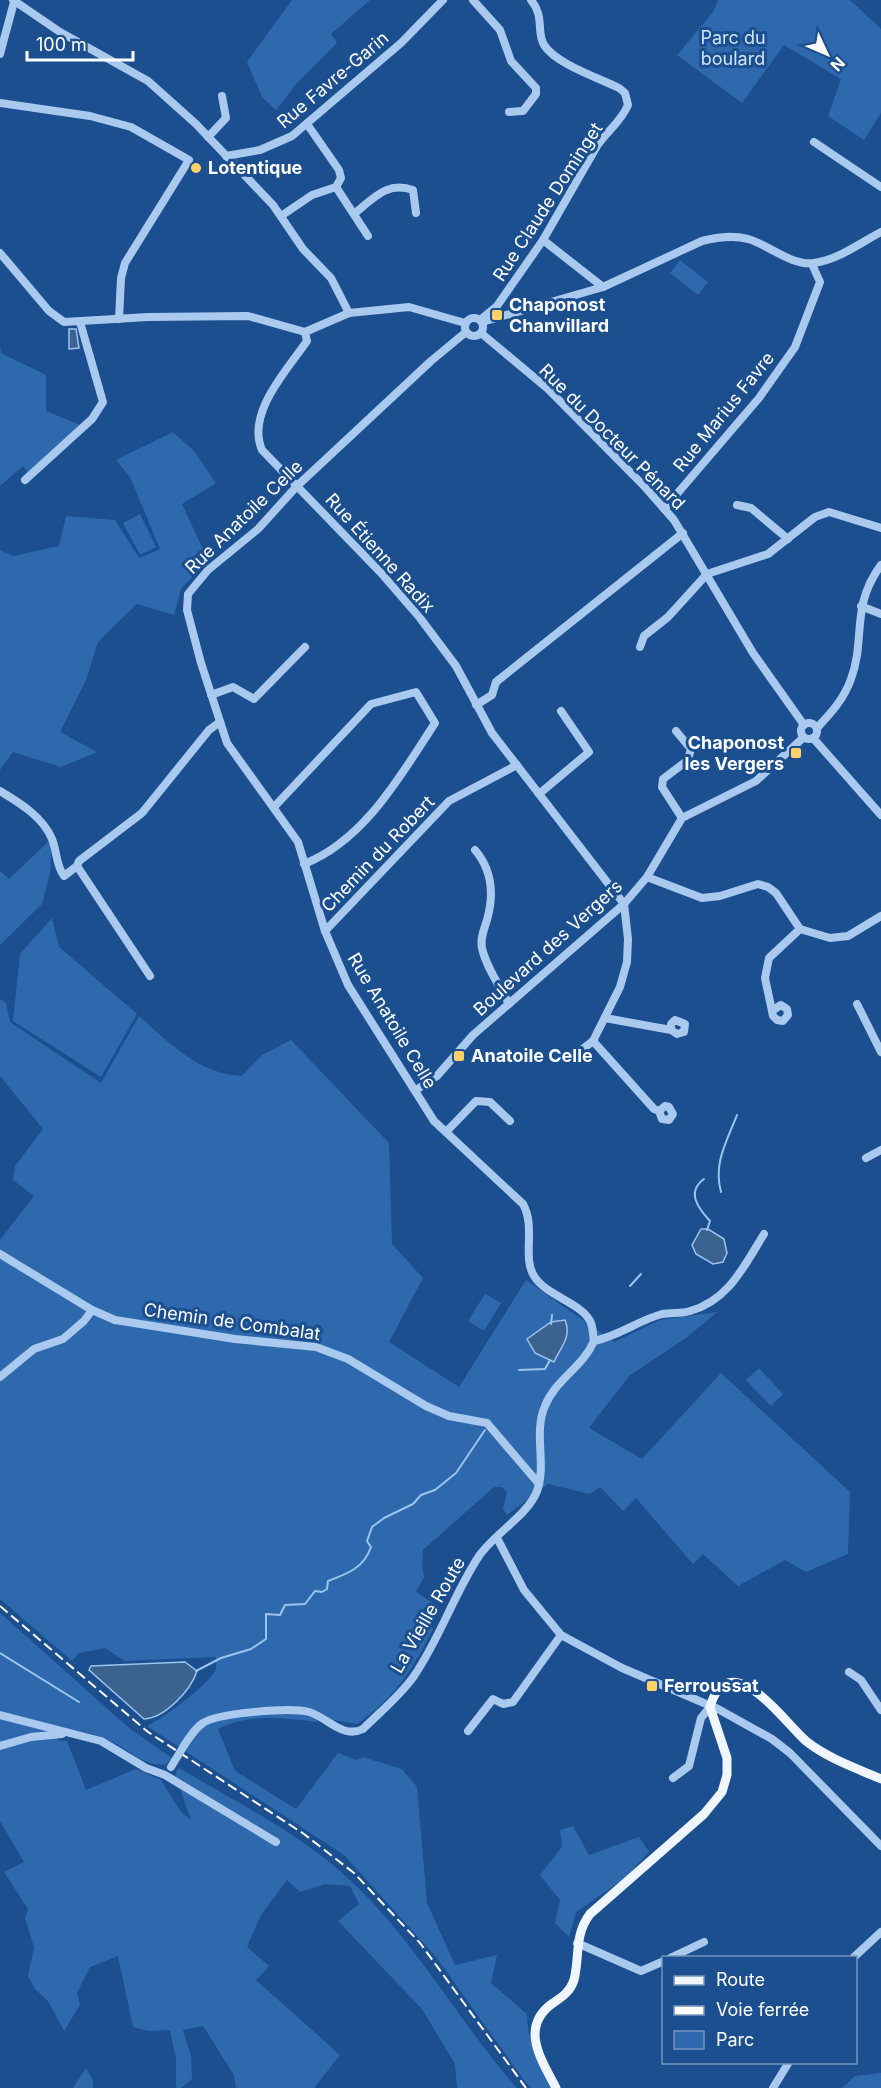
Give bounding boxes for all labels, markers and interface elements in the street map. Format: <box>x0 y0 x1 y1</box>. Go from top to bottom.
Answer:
scale bar <box>27 24 134 62</box>
north arrow <box>797 24 857 84</box>
street label: Rue Favre-Garin <box>273 27 393 132</box>
park label: Parc du boulard <box>700 27 766 69</box>
text: 100 m <box>36 34 87 55</box>
text: N <box>826 53 849 76</box>
street label: Rue Claude Dominget <box>489 119 607 285</box>
place label: Lotentique <box>208 157 303 178</box>
marker: Lotentique <box>189 161 203 175</box>
place label: Chaponost Chanvillard <box>509 294 609 336</box>
marker: Chaponost Chanvillard <box>490 308 504 322</box>
street label: Rue Marius Favre <box>669 348 778 476</box>
street label: Rue du Docteur Pénard <box>535 359 690 514</box>
street label: Rue Anatoile Celle <box>181 455 307 578</box>
street label: Rue Étienne Radix <box>321 488 440 617</box>
place label: Chaponost les Vergers <box>685 732 784 774</box>
marker: Chaponost les Vergers <box>789 746 803 760</box>
street label: Chemin du Robert <box>317 791 439 916</box>
street label: Boulevard des Vergers <box>469 875 626 1020</box>
street label: Rue Anatoile Celle <box>344 949 441 1092</box>
place label: Anatoile Celle <box>471 1045 593 1066</box>
marker: Anatoile Celle <box>452 1049 466 1063</box>
street label: Chemin de Combalat <box>142 1299 322 1344</box>
street label: La Vieille Route <box>386 1553 469 1676</box>
place label: Ferroussat <box>664 1675 759 1696</box>
marker: Ferroussat <box>645 1679 659 1693</box>
legend <box>662 1956 857 2064</box>
text: Route <box>716 1969 765 1990</box>
text: Voie ferrée <box>716 1999 809 2020</box>
text: Parc <box>716 2029 754 2050</box>

